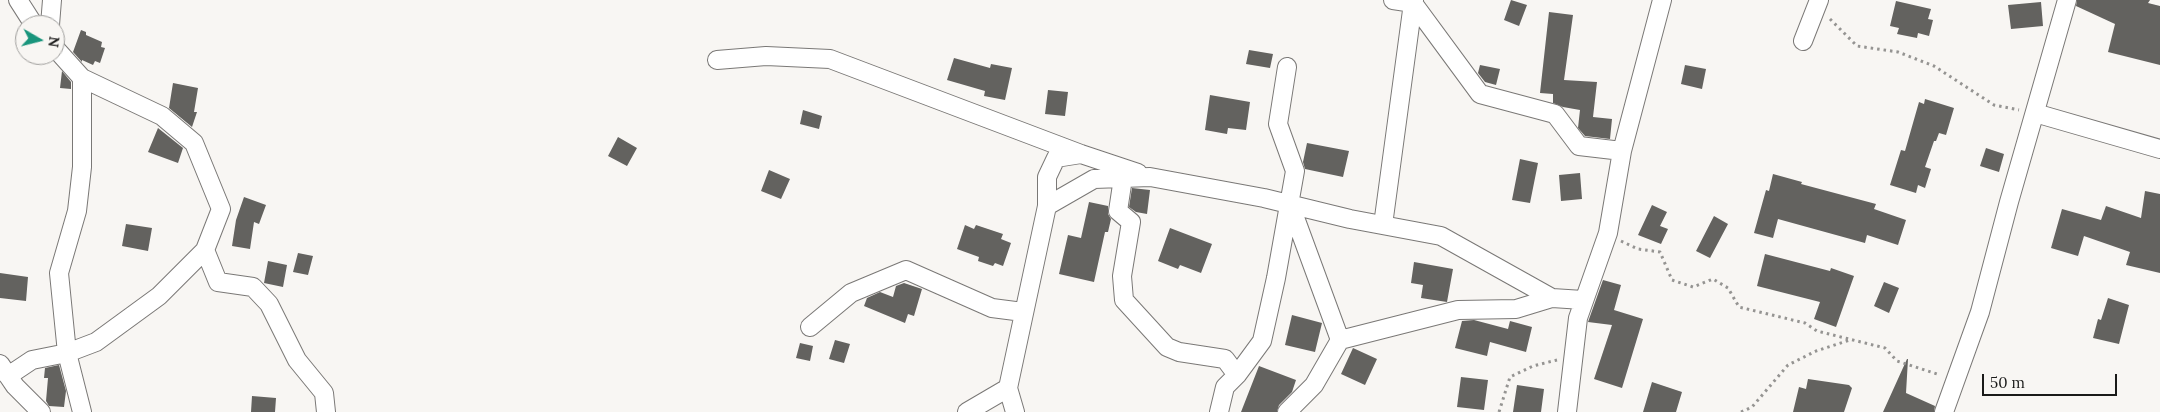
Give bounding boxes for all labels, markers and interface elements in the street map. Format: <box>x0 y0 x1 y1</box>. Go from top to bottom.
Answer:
north arrow <box>15 15 65 65</box>
text: N <box>44 35 64 49</box>
scale bar <box>1985 364 2120 396</box>
text: 50 m <box>1990 373 2025 392</box>

